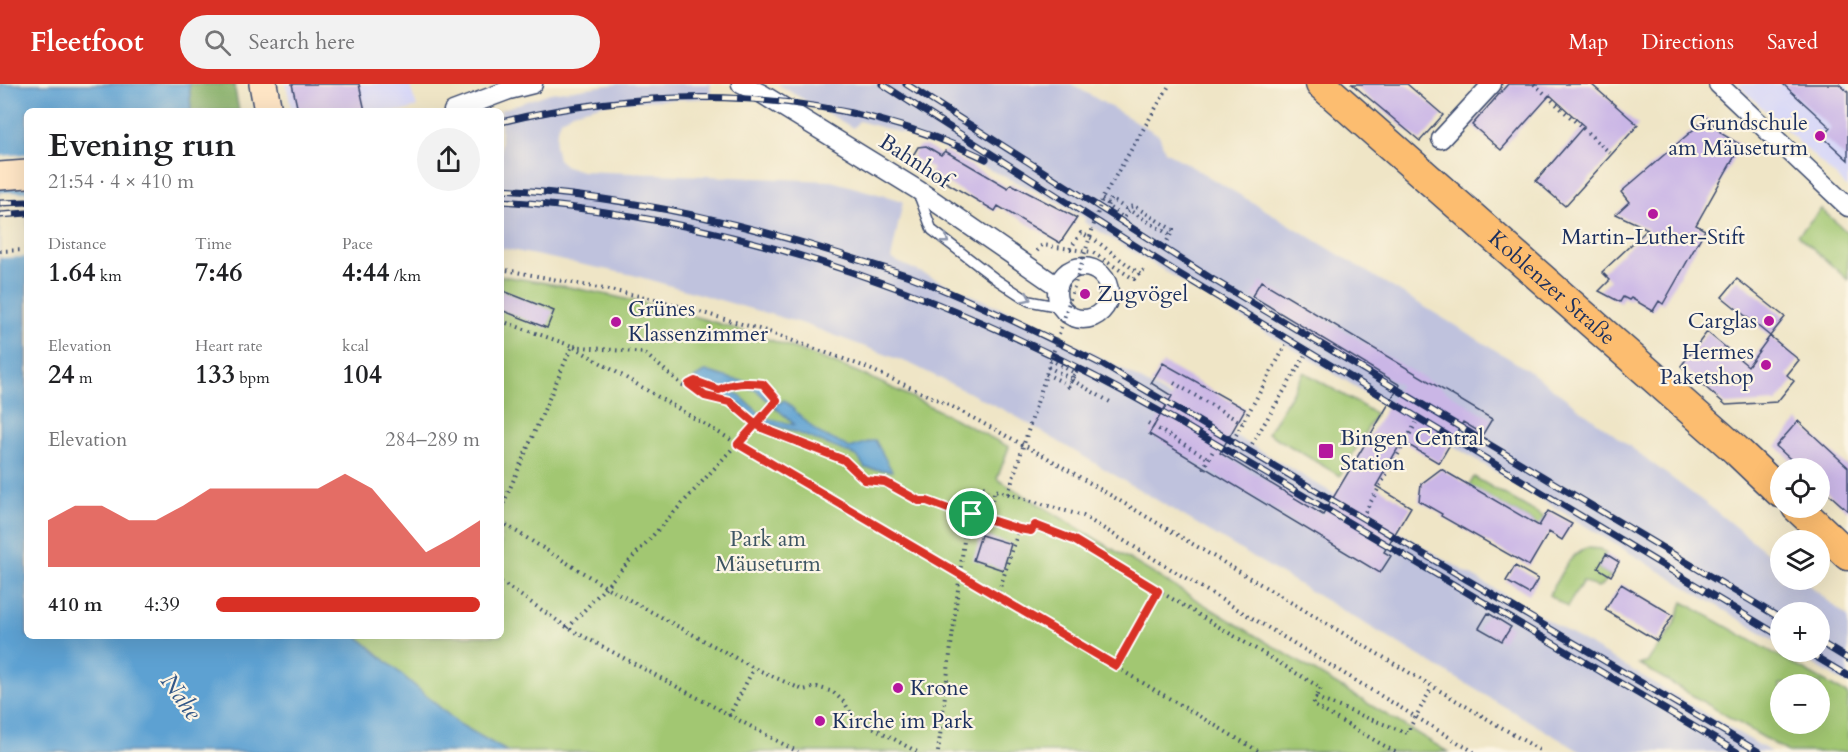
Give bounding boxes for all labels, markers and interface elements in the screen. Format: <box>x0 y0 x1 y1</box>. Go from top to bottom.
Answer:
search box <box>180 15 600 69</box>
text: Fleetfoot <box>30 23 144 61</box>
icon: search <box>201 26 234 59</box>
text: Search here <box>249 27 355 57</box>
text: Map <box>1568 28 1608 57</box>
text: Directions <box>1641 28 1734 57</box>
text: Saved <box>1767 28 1818 57</box>
place label: Grundschule am Mäuseturm <box>1668 108 1808 163</box>
text: Evening run <box>48 123 236 168</box>
street label: Bahnhof <box>873 127 959 197</box>
button: share <box>417 128 480 191</box>
marker: Grundschule am Mäuseturm <box>1813 129 1827 143</box>
text: 21:54 · 4 × 410 m <box>48 168 194 195</box>
marker: Martin-Luther-Stift <box>1646 207 1660 221</box>
place label: Martin-Luther-Stift <box>1561 222 1745 252</box>
street label: Koblenzer Straße <box>1482 223 1622 352</box>
text: Distance <box>48 233 106 255</box>
text: Time <box>195 233 232 255</box>
text: Pace <box>342 233 373 255</box>
one-way arrow <box>939 233 950 244</box>
text: 1.64 <box>48 255 96 290</box>
text: 7:46 <box>195 255 243 290</box>
text: 4:44 <box>342 255 390 290</box>
text: km <box>96 265 122 287</box>
text: /km <box>390 265 421 287</box>
place label: Zugvögel <box>1097 279 1188 309</box>
marker: Zugvögel <box>1078 287 1092 301</box>
one-way arrow <box>1021 290 1032 302</box>
place label: Grünes Klassenzimmer <box>628 294 769 349</box>
place label: Carglas <box>1688 306 1757 336</box>
marker: Carglas <box>1762 314 1776 328</box>
marker: Grünes Klassenzimmer <box>609 315 623 329</box>
text: Elevation <box>48 335 112 357</box>
text: Heart rate <box>195 335 263 357</box>
text: kcal <box>342 335 369 357</box>
place label: Hermes Paketshop <box>1660 337 1754 392</box>
text: 24 <box>48 357 75 392</box>
text: 133 <box>195 357 235 392</box>
text: 104 <box>342 357 382 392</box>
marker: Hermes Paketshop <box>1759 358 1773 372</box>
text: m <box>75 367 92 389</box>
text: bpm <box>235 367 270 389</box>
place label: Bingen Central Station <box>1340 423 1484 478</box>
text: Elevation <box>48 426 127 453</box>
text: 284–289 m <box>385 426 480 453</box>
marker: Bingen Central Station <box>1317 442 1335 460</box>
map controls <box>1770 458 1830 734</box>
button: locate <box>1770 458 1830 518</box>
pin <box>946 488 997 539</box>
icon: arrive <box>955 497 988 530</box>
park label: Park am Mäuseturm <box>715 524 821 579</box>
button: layers <box>1770 530 1830 590</box>
text: 410 m <box>48 591 103 618</box>
text: 4:39 <box>144 591 180 618</box>
button: + <box>1770 602 1830 662</box>
water label: Nahe <box>153 667 210 728</box>
place label: Krone <box>910 673 969 703</box>
button: − <box>1770 674 1830 734</box>
marker: Krone <box>891 681 905 695</box>
place label: Kirche im Park <box>832 706 974 736</box>
marker: Kirche im Park <box>813 714 827 728</box>

